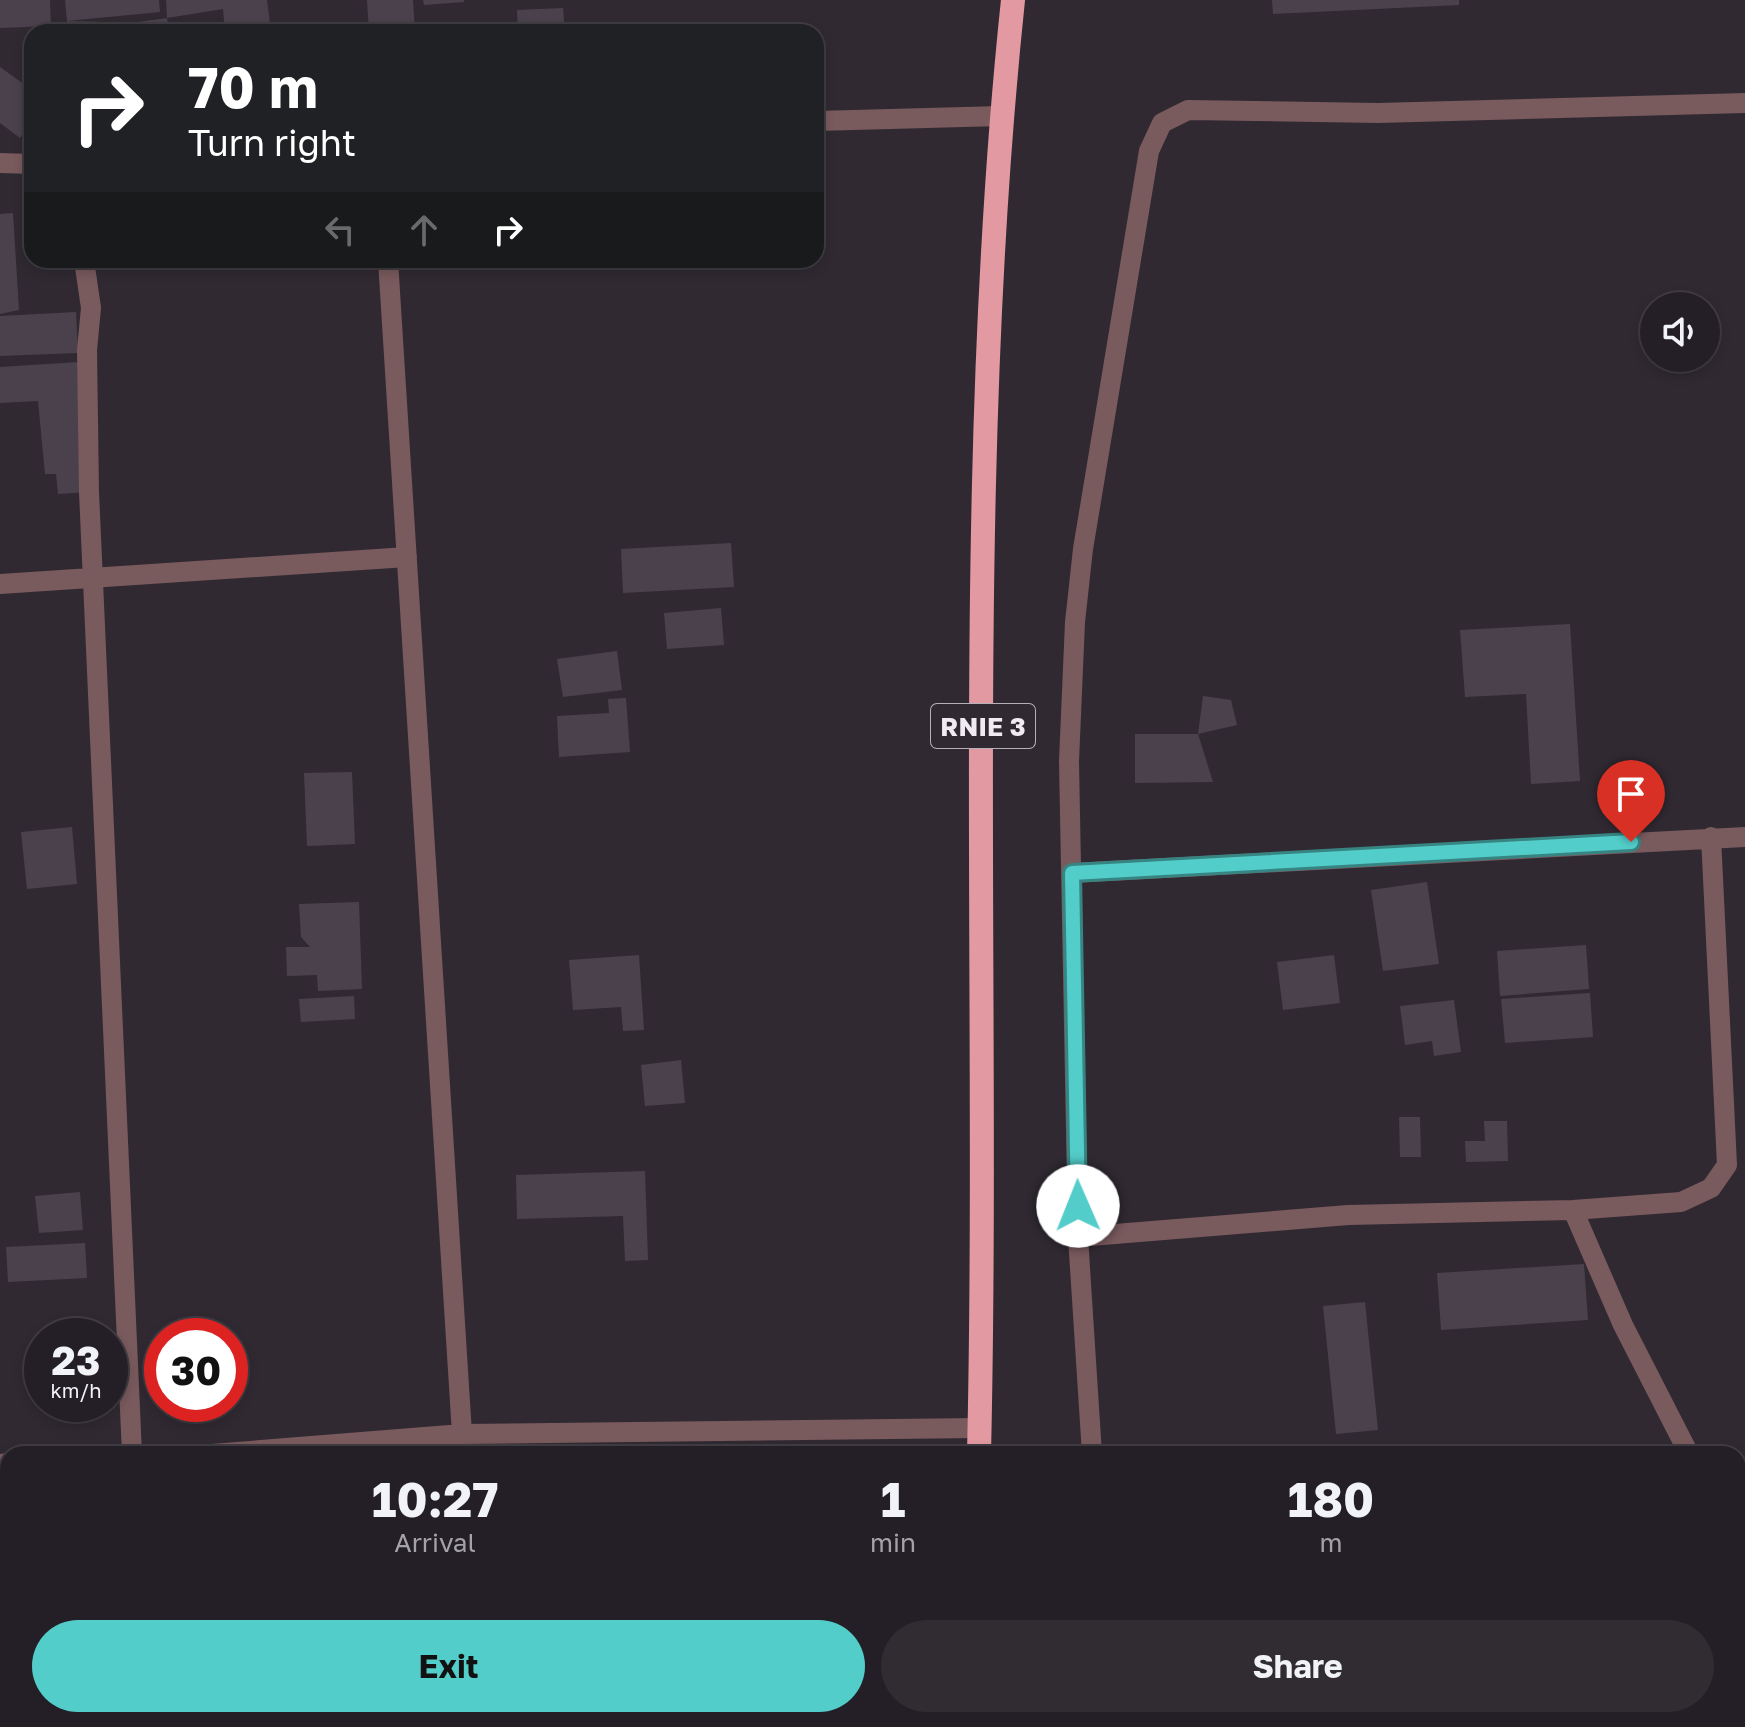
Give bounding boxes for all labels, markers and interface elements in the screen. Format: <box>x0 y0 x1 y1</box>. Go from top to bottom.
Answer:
text: 70 m <box>188 53 318 120</box>
icon: right <box>56 56 160 160</box>
text: Turn right <box>188 121 356 164</box>
icon: left <box>318 208 362 252</box>
icon: ahead <box>402 208 446 252</box>
icon: right <box>486 208 530 252</box>
map controls <box>1640 292 1720 372</box>
button: sound <box>1640 292 1720 372</box>
road number: RNIE 3 <box>931 704 1035 748</box>
pin <box>1597 760 1665 842</box>
icon: arrive <box>1609 772 1653 816</box>
position arrow <box>1036 1164 1120 1248</box>
speed limit sign: 30 <box>144 1318 248 1422</box>
text: 23 <box>52 1336 100 1384</box>
text: km/h <box>51 1378 101 1402</box>
text: 10:27 <box>372 1470 498 1528</box>
text: 1 <box>881 1470 905 1528</box>
text: 180 <box>1288 1470 1374 1528</box>
text: Arrival <box>394 1527 476 1558</box>
text: min <box>870 1527 916 1558</box>
text: m <box>1319 1527 1343 1558</box>
button: Exit <box>32 1620 865 1712</box>
button: Share <box>881 1620 1714 1712</box>

